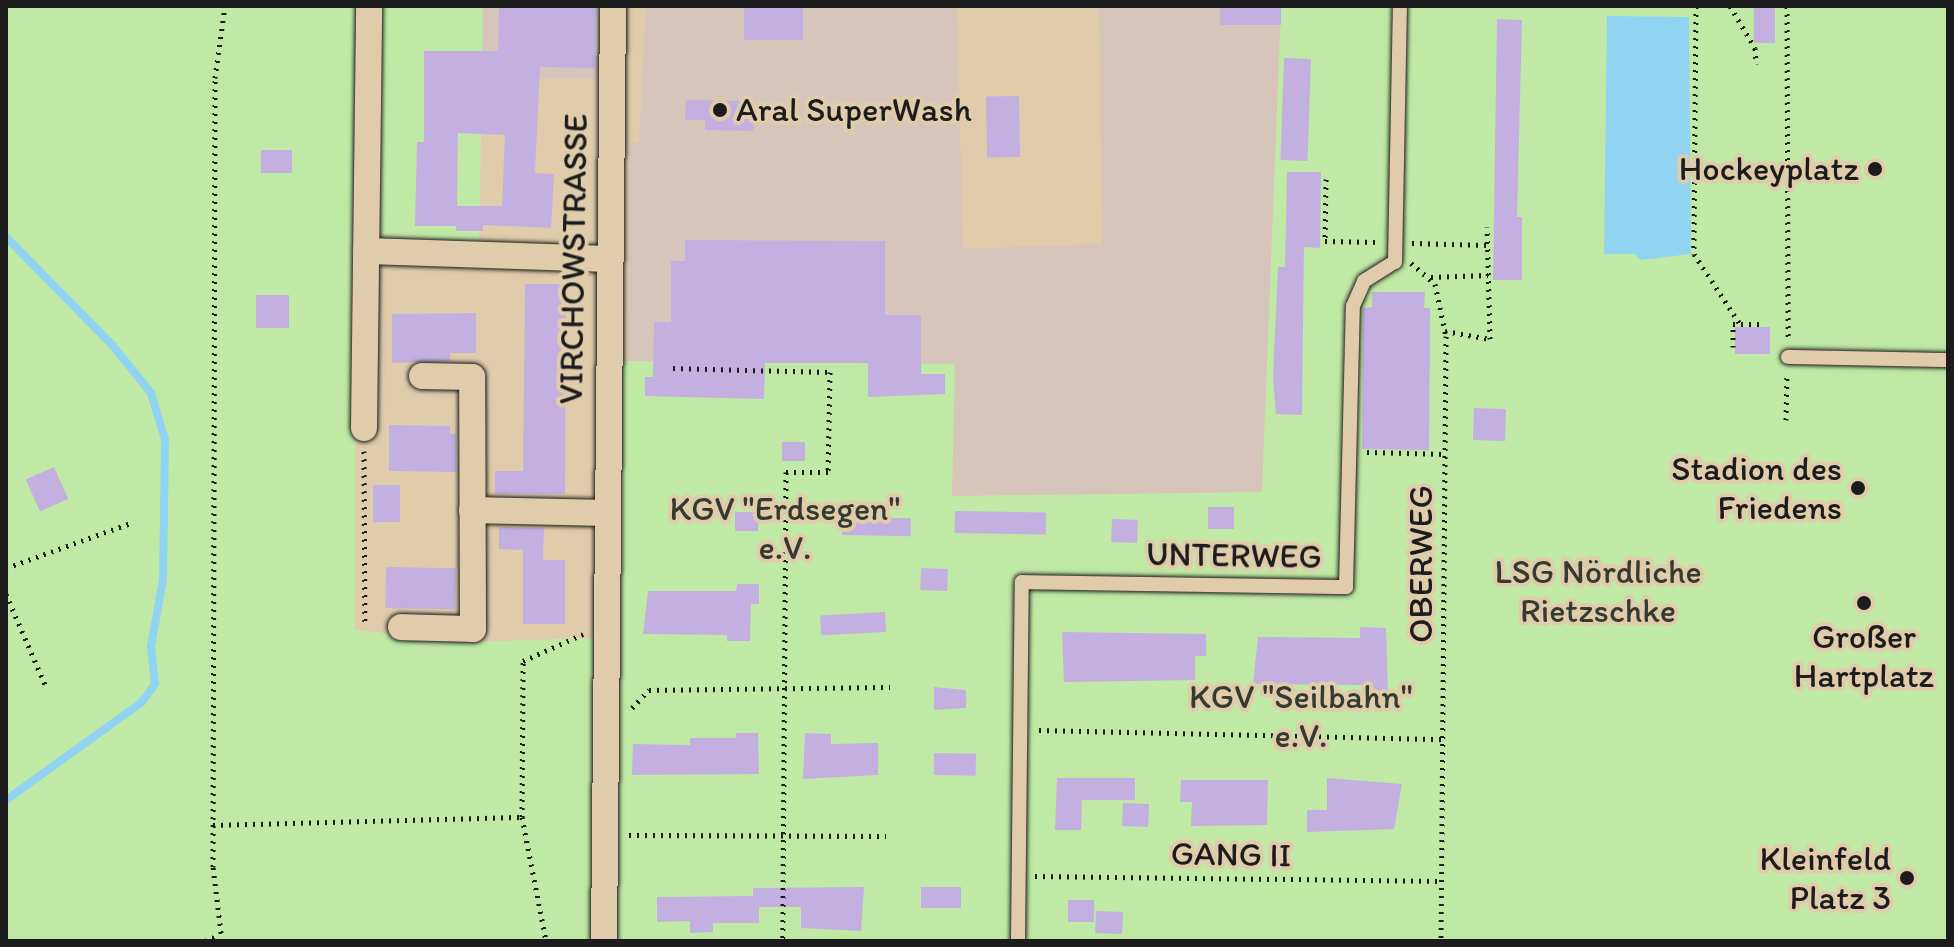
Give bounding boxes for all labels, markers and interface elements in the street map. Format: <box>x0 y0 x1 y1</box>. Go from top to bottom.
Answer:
place label: Aral SuperWash <box>736 90 971 130</box>
marker: Aral SuperWash <box>711 101 729 119</box>
street label: VIRCHOWSTRASSE <box>550 113 596 405</box>
place label: Hockeyplatz <box>1679 149 1859 189</box>
marker: Hockeyplatz <box>1866 160 1884 178</box>
place label: Stadion des Friedens <box>1671 448 1842 528</box>
marker: Stadion des Friedens <box>1849 479 1867 497</box>
street label: OBERWEG <box>1401 485 1441 643</box>
park label: KGV "Erdsegen" e.V. <box>669 488 901 568</box>
street label: UNTERWEG <box>1146 533 1322 577</box>
park label: LSG Nördliche Rietzschke <box>1494 551 1702 630</box>
marker: Großer Hartplatz <box>1855 594 1873 612</box>
place label: Großer Hartplatz <box>1794 616 1934 696</box>
park label: KGV "Seilbahn" e.V. <box>1189 676 1413 756</box>
street label: GANG II <box>1170 833 1292 875</box>
place label: Kleinfeld Platz 3 <box>1760 838 1891 918</box>
marker: Kleinfeld Platz 3 <box>1898 869 1916 887</box>

